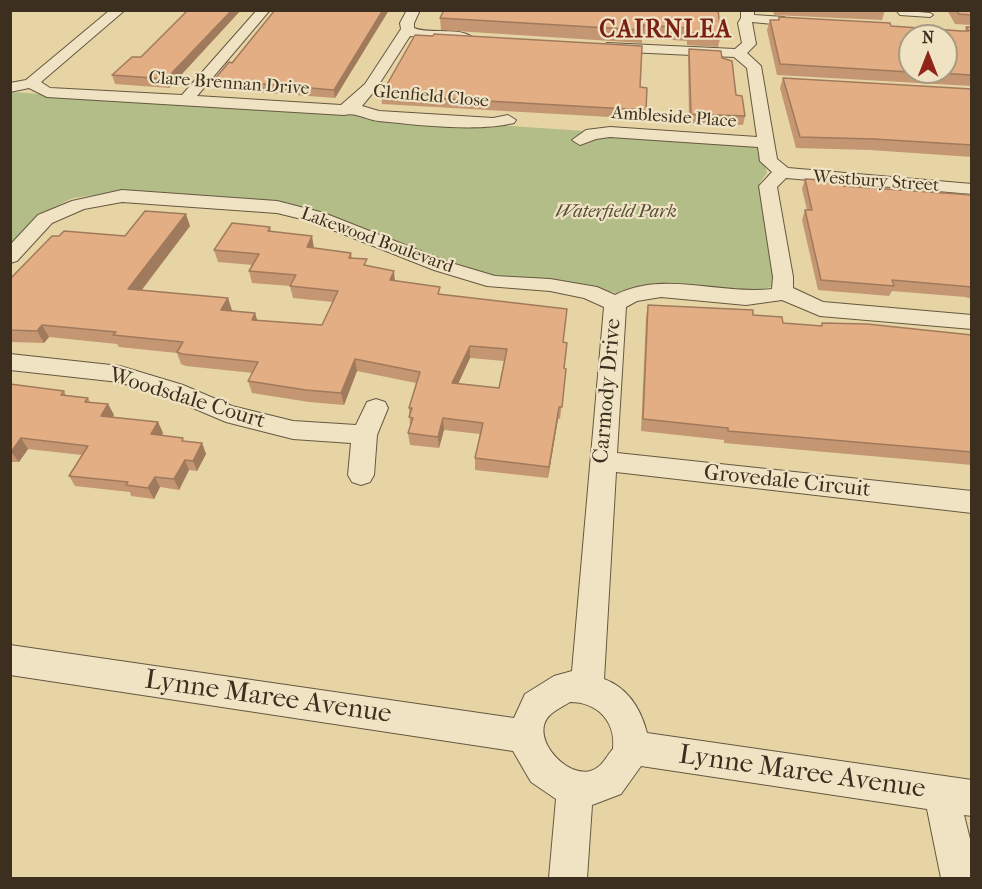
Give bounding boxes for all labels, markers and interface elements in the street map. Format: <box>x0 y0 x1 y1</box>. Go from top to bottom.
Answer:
district label: CAIRNLEA <box>599 17 733 45</box>
north arrow <box>898 24 958 84</box>
text: N <box>922 28 934 47</box>
street label: Clare Brennan Drive <box>148 68 310 100</box>
street label: Glenfield Close <box>372 81 490 113</box>
street label: Ambleside Place <box>611 103 737 133</box>
street label: Westbury Street <box>812 167 940 197</box>
park label: Waterfield Park <box>555 202 677 224</box>
street label: Lakewood Boulevard <box>298 203 456 279</box>
street label: Carmody Drive <box>589 317 627 465</box>
street label: Woodsdale Court <box>106 363 268 435</box>
street label: Grovedale Circuit <box>702 460 872 504</box>
street label: Lynne Maree Avenue <box>143 665 393 731</box>
street label: Lynne Maree Avenue <box>677 740 927 806</box>

